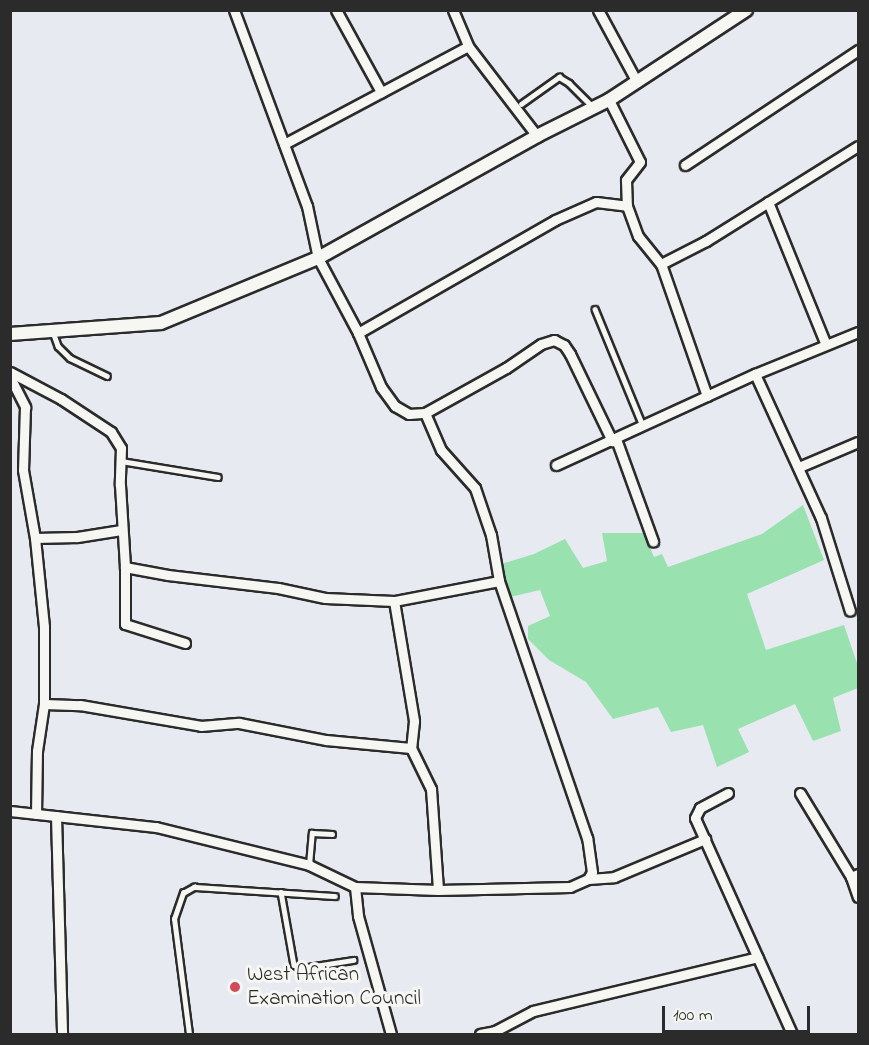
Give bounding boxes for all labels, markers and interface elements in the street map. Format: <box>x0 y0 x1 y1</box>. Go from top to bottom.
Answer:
place label: West African Examination Council <box>247 962 421 1012</box>
marker: West African Examination Council <box>228 980 242 994</box>
scale bar <box>665 994 814 1032</box>
text: 100 m <box>673 1003 713 1029</box>

